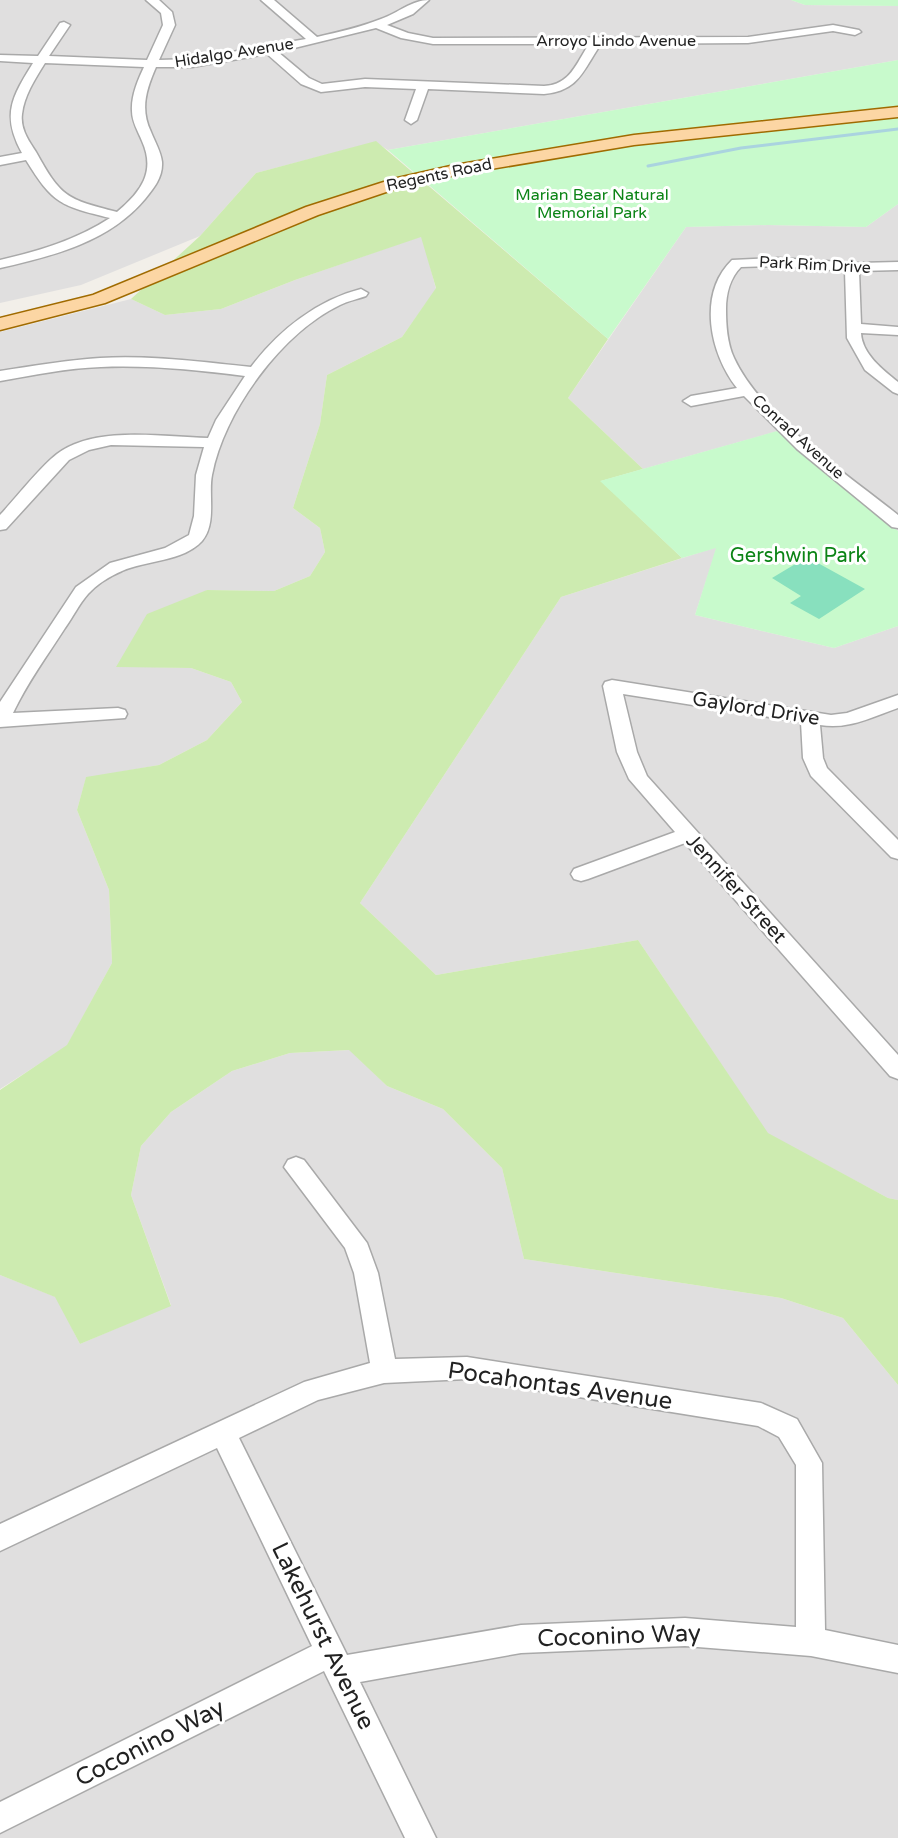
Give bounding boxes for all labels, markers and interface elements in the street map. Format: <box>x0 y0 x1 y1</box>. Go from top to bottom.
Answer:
street label: Arroyo Lindo Avenue <box>536 31 696 51</box>
street label: Hidalgo Avenue <box>173 34 295 72</box>
street label: Regents Road <box>384 154 494 196</box>
park label: Marian Bear Natural Memorial Park <box>515 185 669 223</box>
street label: Park Rim Drive <box>759 252 871 278</box>
street label: Conrad Avenue <box>748 390 848 484</box>
park label: Gershwin Park <box>730 544 866 568</box>
street label: Gaylord Drive <box>691 687 821 731</box>
street label: Jennifer Street <box>681 830 791 949</box>
street label: Pocahontas Avenue <box>446 1356 674 1416</box>
street label: Lakehurst Avenue <box>265 1538 381 1734</box>
street label: Coconino Way <box>537 1619 701 1653</box>
street label: Coconino Way <box>70 1693 230 1793</box>

